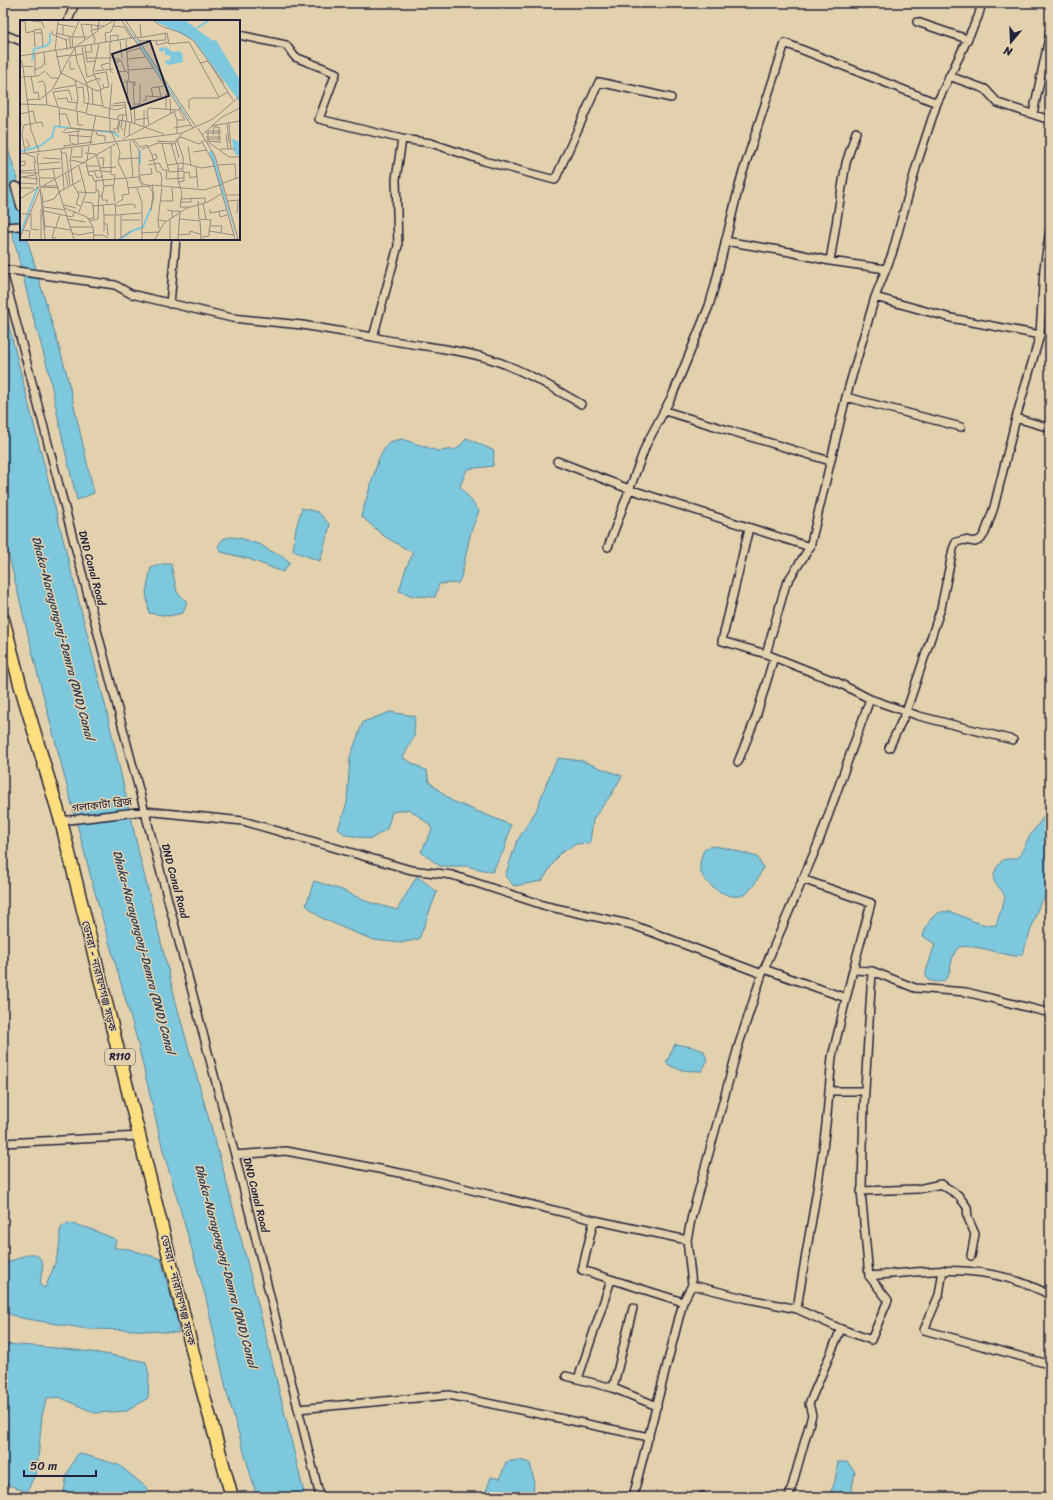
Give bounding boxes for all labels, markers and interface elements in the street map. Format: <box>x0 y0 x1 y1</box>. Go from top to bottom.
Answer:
inset map <box>20 20 240 240</box>
north arrow <box>991 22 1031 62</box>
text: N <box>1001 41 1016 62</box>
street label: DND Canal Road <box>73 528 111 609</box>
water label: Dhaka-Narayongonj-Demra (DND) Canal <box>25 534 101 745</box>
street label: গলাকাটা ব্রিজ <box>71 792 134 818</box>
street label: DND Canal Road <box>156 841 194 922</box>
water label: Dhaka-Narayongonj-Demra (DND) Canal <box>106 848 182 1059</box>
street label: ডেমরা - নারায়ণগঞ্জ সড়ক <box>76 919 122 1033</box>
road number: R110 <box>105 1049 135 1065</box>
street label: DND Canal Road <box>237 1155 275 1236</box>
water label: Dhaka-Narayongonj-Demra (DND) Canal <box>188 1162 264 1373</box>
street label: ডেমরা - নারায়ণগঞ্জ সড়ক <box>155 1233 201 1347</box>
scale bar <box>24 1452 96 1478</box>
text: 50 m <box>30 1455 57 1477</box>

